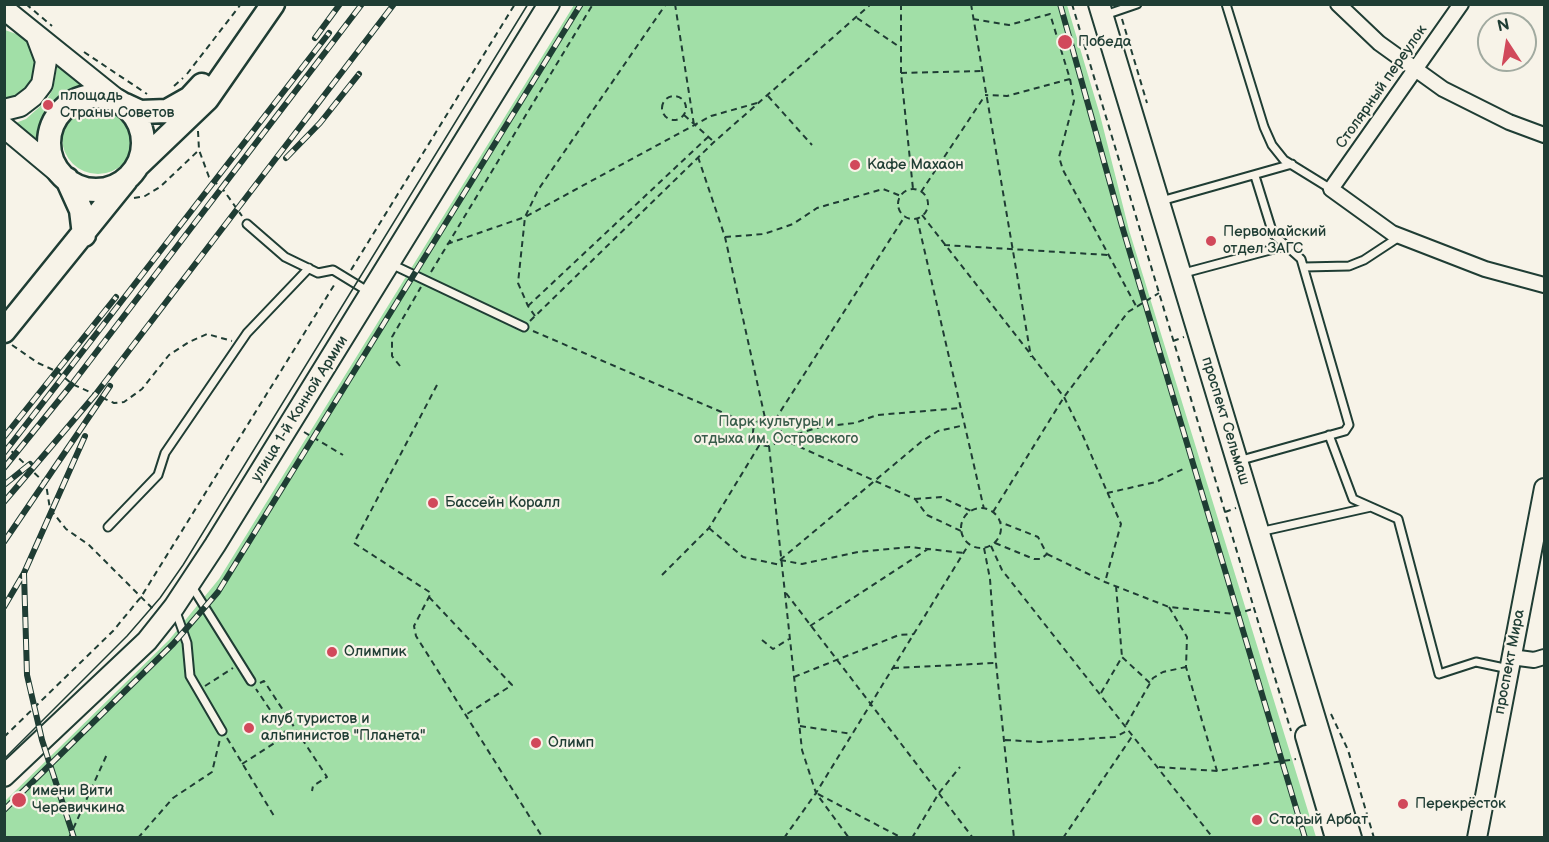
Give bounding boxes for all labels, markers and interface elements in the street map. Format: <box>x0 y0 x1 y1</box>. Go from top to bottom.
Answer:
north arrow <box>1477 12 1537 72</box>
text: N <box>1496 15 1511 36</box>
street label: Столярный переулок <box>1333 22 1431 152</box>
marker: Победа <box>1056 33 1074 51</box>
place label: Победа <box>1078 33 1132 51</box>
place label: площадь Страны Советов <box>60 87 174 122</box>
marker: площадь Страны Советов <box>41 98 55 112</box>
place label: Кафе Махаон <box>867 156 964 174</box>
marker: Кафе Махаон <box>848 158 862 172</box>
place label: Первомайский отдел ЗАГС <box>1223 223 1326 258</box>
marker: Первомайский отдел ЗАГС <box>1204 234 1218 248</box>
street label: улица 1-й Конной Армии <box>248 333 352 485</box>
street label: проспект Сельмаш <box>1197 355 1253 487</box>
park label: Парк культуры и отдыха им. Островского <box>694 413 858 448</box>
place label: Бассейн Коралл <box>445 494 560 512</box>
marker: Бассейн Коралл <box>426 496 440 510</box>
street label: проспект Мира <box>1491 608 1529 716</box>
place label: Олимпик <box>344 643 407 661</box>
marker: Олимпик <box>325 645 339 659</box>
place label: клуб туристов и альпинистов "Планета" <box>261 710 426 745</box>
marker: клуб туристов и альпинистов "Планета" <box>242 721 256 735</box>
place label: Олимп <box>548 734 594 752</box>
marker: Олимп <box>529 736 543 750</box>
place label: имени Вити Черевичкина <box>32 782 125 817</box>
marker: имени Вити Черевичкина <box>10 791 28 809</box>
place label: Перекрёсток <box>1415 795 1506 813</box>
marker: Перекрёсток <box>1396 797 1410 811</box>
place label: Старый Арбат <box>1269 811 1368 829</box>
marker: Старый Арбат <box>1250 813 1264 827</box>

